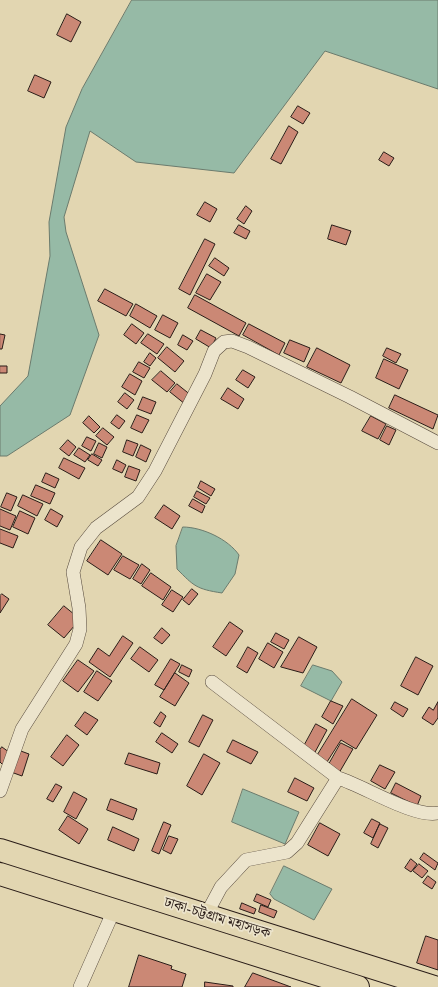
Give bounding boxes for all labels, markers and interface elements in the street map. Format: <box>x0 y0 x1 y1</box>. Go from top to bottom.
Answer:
street label: ঢাকা-চট্টগ্রাম মহাসড়ক <box>162 895 272 943</box>

